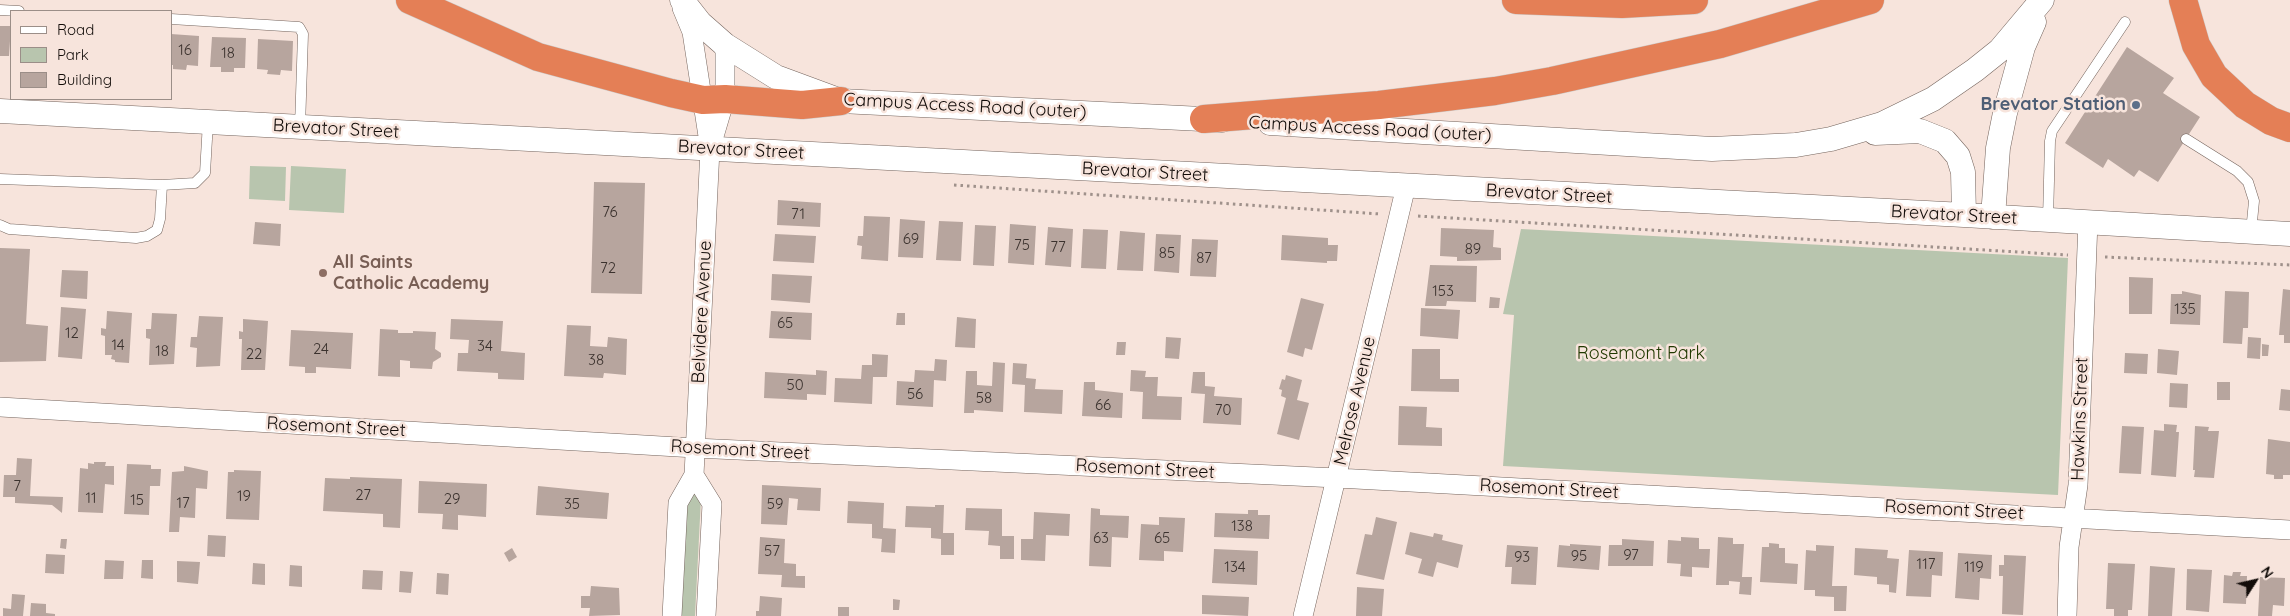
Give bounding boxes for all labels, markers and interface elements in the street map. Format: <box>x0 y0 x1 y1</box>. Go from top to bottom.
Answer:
legend <box>10 10 172 100</box>
text: Road <box>57 20 94 39</box>
house number: 16 <box>178 41 192 59</box>
house number: 18 <box>221 44 235 62</box>
text: Park <box>57 45 89 64</box>
text: Building <box>57 70 112 89</box>
street label: Campus Access Road (outer) <box>843 89 1087 123</box>
place label: Brevator Station <box>1981 94 2126 116</box>
marker: Brevator Station <box>2130 99 2142 111</box>
street label: Campus Access Road (outer) <box>1248 112 1492 146</box>
street label: Brevator Street <box>272 115 400 143</box>
street label: Brevator Street <box>677 136 805 164</box>
street label: Brevator Street <box>1081 158 1209 186</box>
street label: Brevator Street <box>1485 180 1613 208</box>
street label: Brevator Street <box>1890 201 2018 229</box>
house number: 76 <box>602 203 618 221</box>
house number: 71 <box>791 205 805 223</box>
house number: 69 <box>903 230 919 248</box>
house number: 75 <box>1014 236 1030 254</box>
house number: 77 <box>1050 238 1066 256</box>
street label: Belvidere Avenue <box>687 240 717 384</box>
house number: 89 <box>1465 240 1481 258</box>
house number: 85 <box>1159 244 1175 262</box>
house number: 87 <box>1196 249 1212 267</box>
place label: All Saints Catholic Academy <box>333 252 489 294</box>
house number: 72 <box>600 259 616 277</box>
marker: All Saints Catholic Academy <box>317 267 329 279</box>
house number: 153 <box>1432 282 1454 300</box>
house number: 135 <box>2174 300 2196 318</box>
house number: 65 <box>777 314 793 332</box>
house number: 12 <box>65 324 79 342</box>
street label: Melrose Avenue <box>1330 334 1380 468</box>
house number: 14 <box>111 336 125 354</box>
house number: 34 <box>477 337 493 355</box>
house number: 24 <box>313 340 329 358</box>
house number: 18 <box>155 342 169 360</box>
park label: Rosemont Park <box>1577 343 1705 365</box>
house number: 22 <box>246 345 262 363</box>
house number: 38 <box>588 351 604 369</box>
street label: Hawkins Street <box>2067 357 2093 481</box>
house number: 50 <box>786 376 804 394</box>
house number: 56 <box>907 385 923 403</box>
house number: 58 <box>976 389 992 407</box>
house number: 66 <box>1095 396 1111 414</box>
house number: 70 <box>1215 401 1231 419</box>
street label: Rosemont Street <box>266 413 406 441</box>
street label: Rosemont Street <box>670 436 810 464</box>
street label: Rosemont Street <box>1075 455 1215 483</box>
street label: Rosemont Street <box>1479 475 1619 503</box>
house number: 7 <box>13 477 21 495</box>
house number: 27 <box>355 486 371 504</box>
house number: 19 <box>237 487 251 505</box>
house number: 11 <box>85 489 97 507</box>
house number: 29 <box>444 490 460 508</box>
house number: 15 <box>130 491 144 509</box>
house number: 17 <box>176 494 190 512</box>
house number: 35 <box>564 495 580 513</box>
house number: 59 <box>767 495 783 513</box>
street label: Rosemont Street <box>1884 496 2024 524</box>
house number: 138 <box>1231 517 1253 535</box>
house number: 63 <box>1093 529 1109 547</box>
house number: 65 <box>1154 529 1170 547</box>
house number: 57 <box>764 542 780 560</box>
house number: 97 <box>1623 546 1639 564</box>
house number: 95 <box>1571 547 1587 565</box>
house number: 93 <box>1514 548 1530 566</box>
house number: 117 <box>1917 555 1935 573</box>
north arrow <box>2230 556 2280 606</box>
house number: 134 <box>1224 558 1246 576</box>
house number: 119 <box>1964 558 1984 576</box>
text: N <box>2257 563 2278 582</box>

